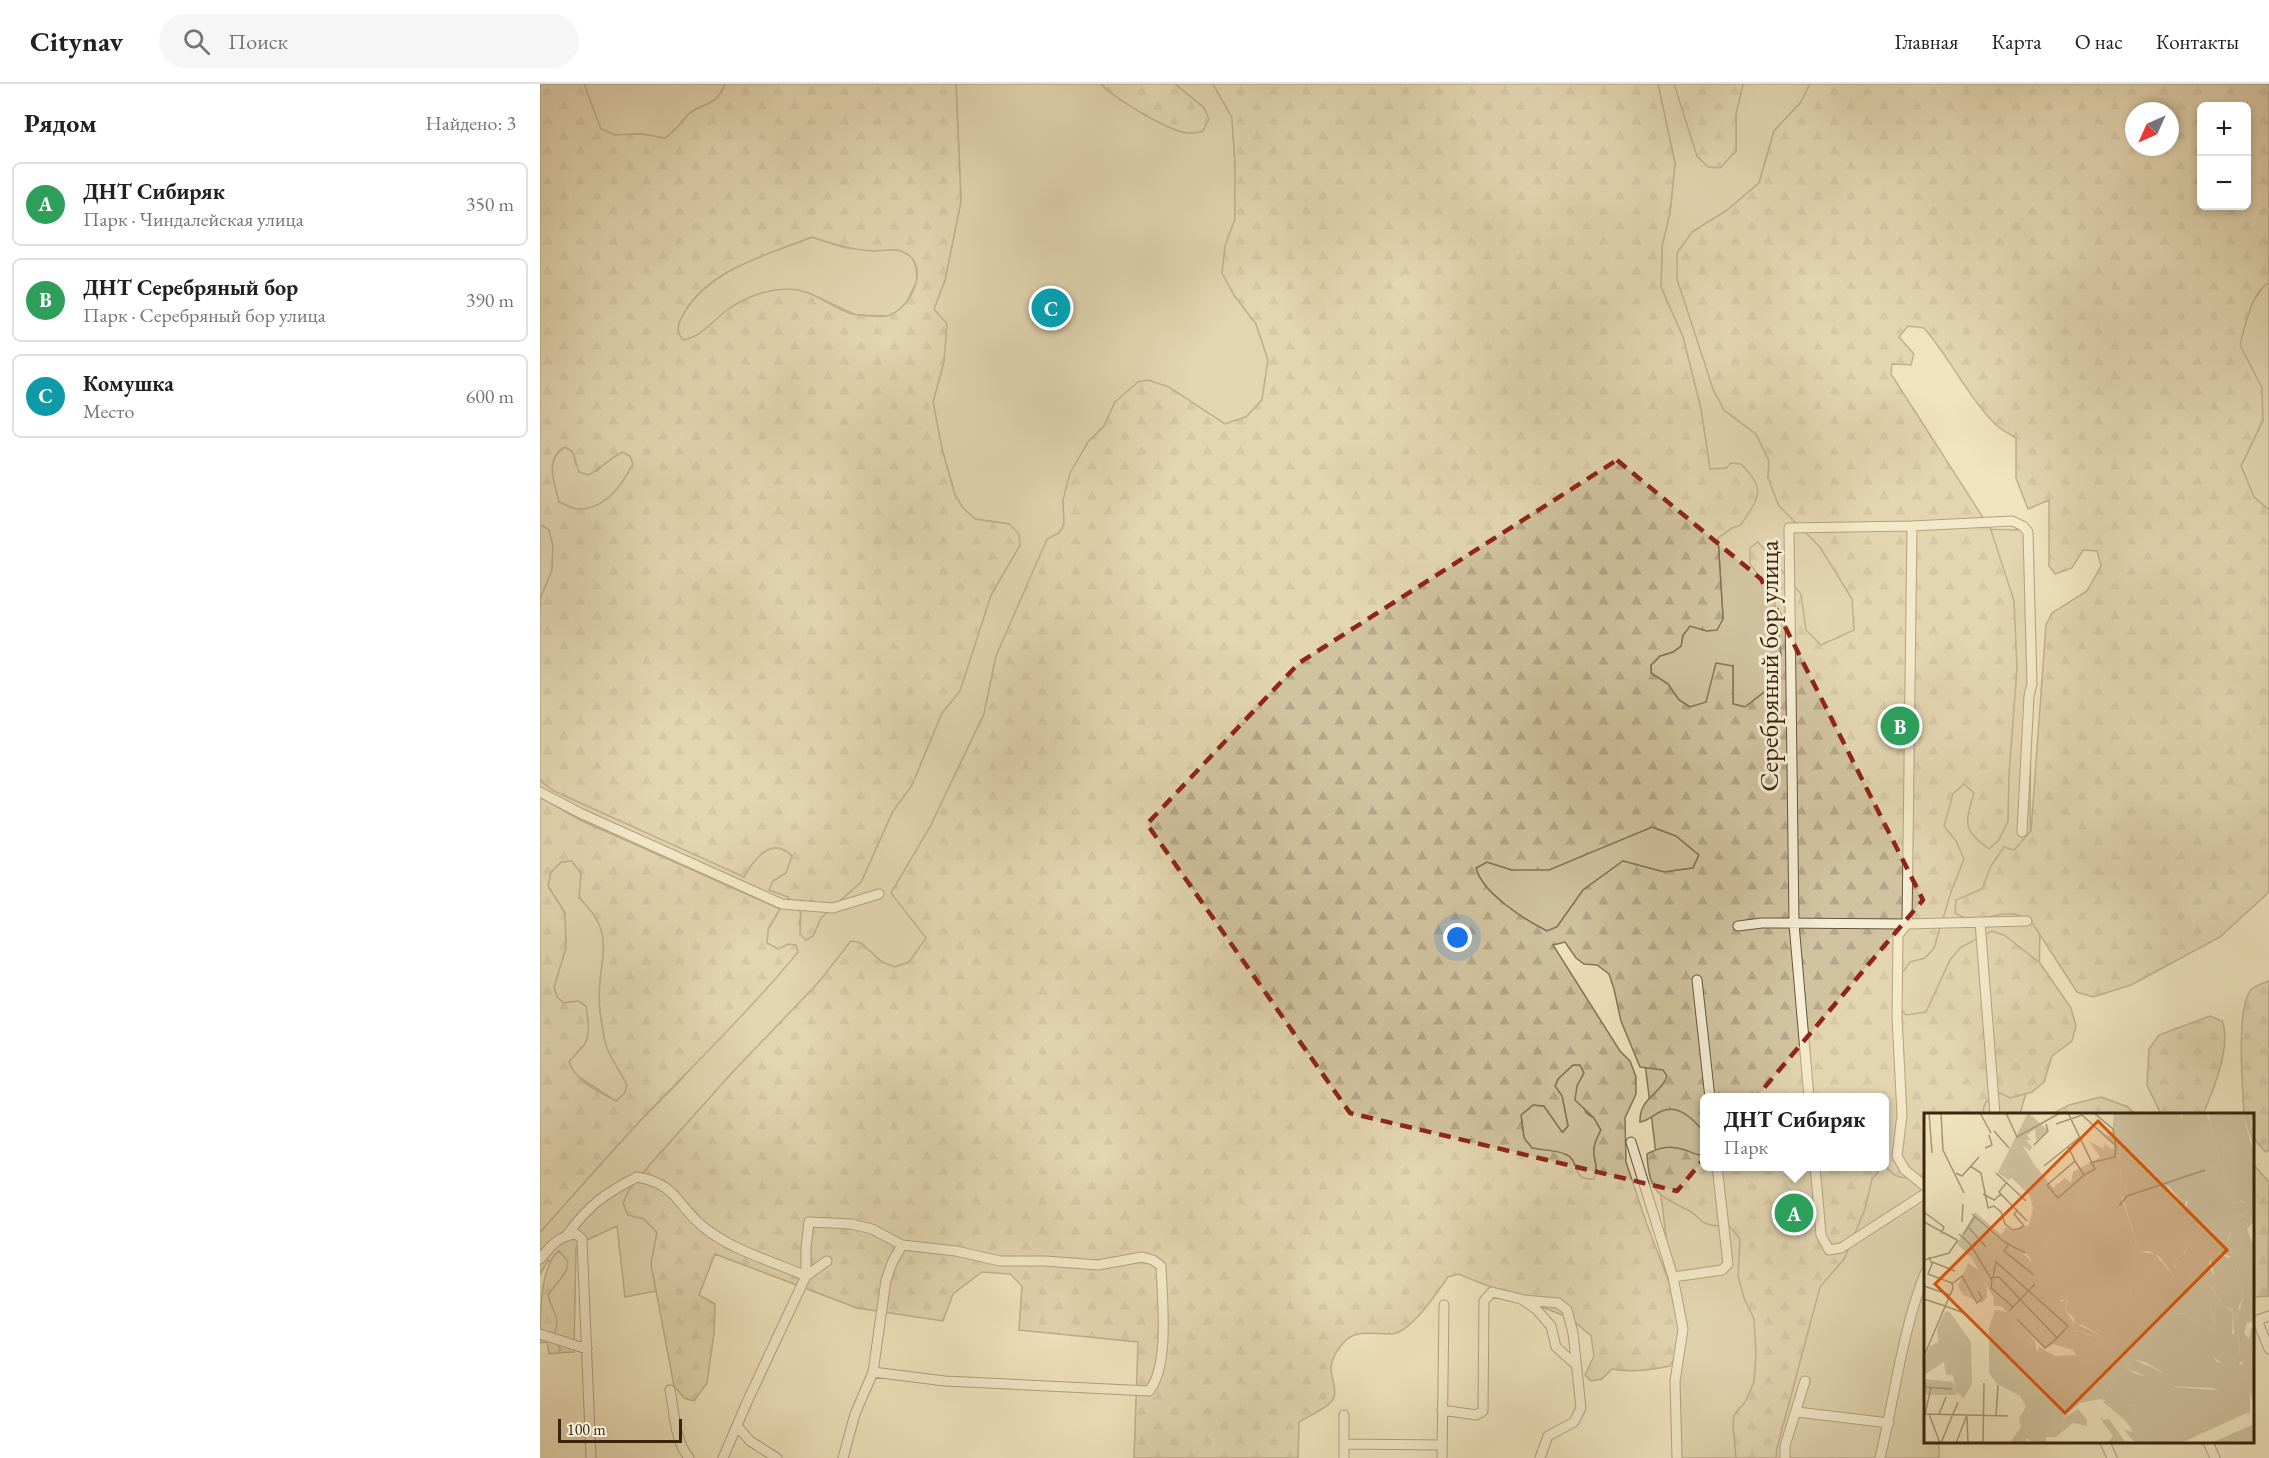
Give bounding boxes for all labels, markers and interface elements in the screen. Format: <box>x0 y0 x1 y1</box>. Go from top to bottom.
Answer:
search box <box>159 14 579 68</box>
text: Citynav <box>30 23 123 59</box>
icon: search <box>180 25 213 58</box>
text: Поиск <box>228 27 288 56</box>
text: Главная <box>1894 28 1958 55</box>
text: Карта <box>1991 28 2042 55</box>
text: О нас <box>2075 28 2123 55</box>
text: Контакты <box>2156 28 2239 55</box>
north arrow <box>2125 102 2179 156</box>
map controls <box>2197 102 2251 210</box>
button: + <box>2197 102 2251 156</box>
text: Рядом <box>24 106 97 140</box>
text: Найдено: 3 <box>425 110 516 136</box>
button: − <box>2197 156 2251 210</box>
text: ДНТ Сибиряк <box>83 177 225 206</box>
text: A <box>38 191 53 217</box>
text: 350 m <box>466 191 514 217</box>
text: Парк · Чиндалейская улица <box>83 206 304 232</box>
text: ДНТ Серебряный бор <box>83 273 298 302</box>
pin: C <box>1032 286 1070 330</box>
text: B <box>39 287 52 313</box>
text: 390 m <box>466 287 514 313</box>
text: Парк · Серебряный бор улица <box>83 302 326 328</box>
text: Комушка <box>83 369 174 398</box>
text: C <box>38 383 53 409</box>
text: 600 m <box>466 383 514 409</box>
text: Место <box>83 398 134 424</box>
street label: Серебряный бор улица <box>1751 540 1786 792</box>
pin: B <box>1880 704 1920 748</box>
your location <box>1443 923 1472 952</box>
popup <box>1700 1093 1889 1171</box>
text: ДНТ Сибиряк <box>1724 1105 1865 1134</box>
inset map <box>1924 1113 2254 1443</box>
text: Парк <box>1724 1134 1768 1160</box>
pin: A <box>1774 1190 1814 1236</box>
scale bar <box>558 1416 682 1444</box>
text: 100 m <box>567 1419 606 1440</box>

